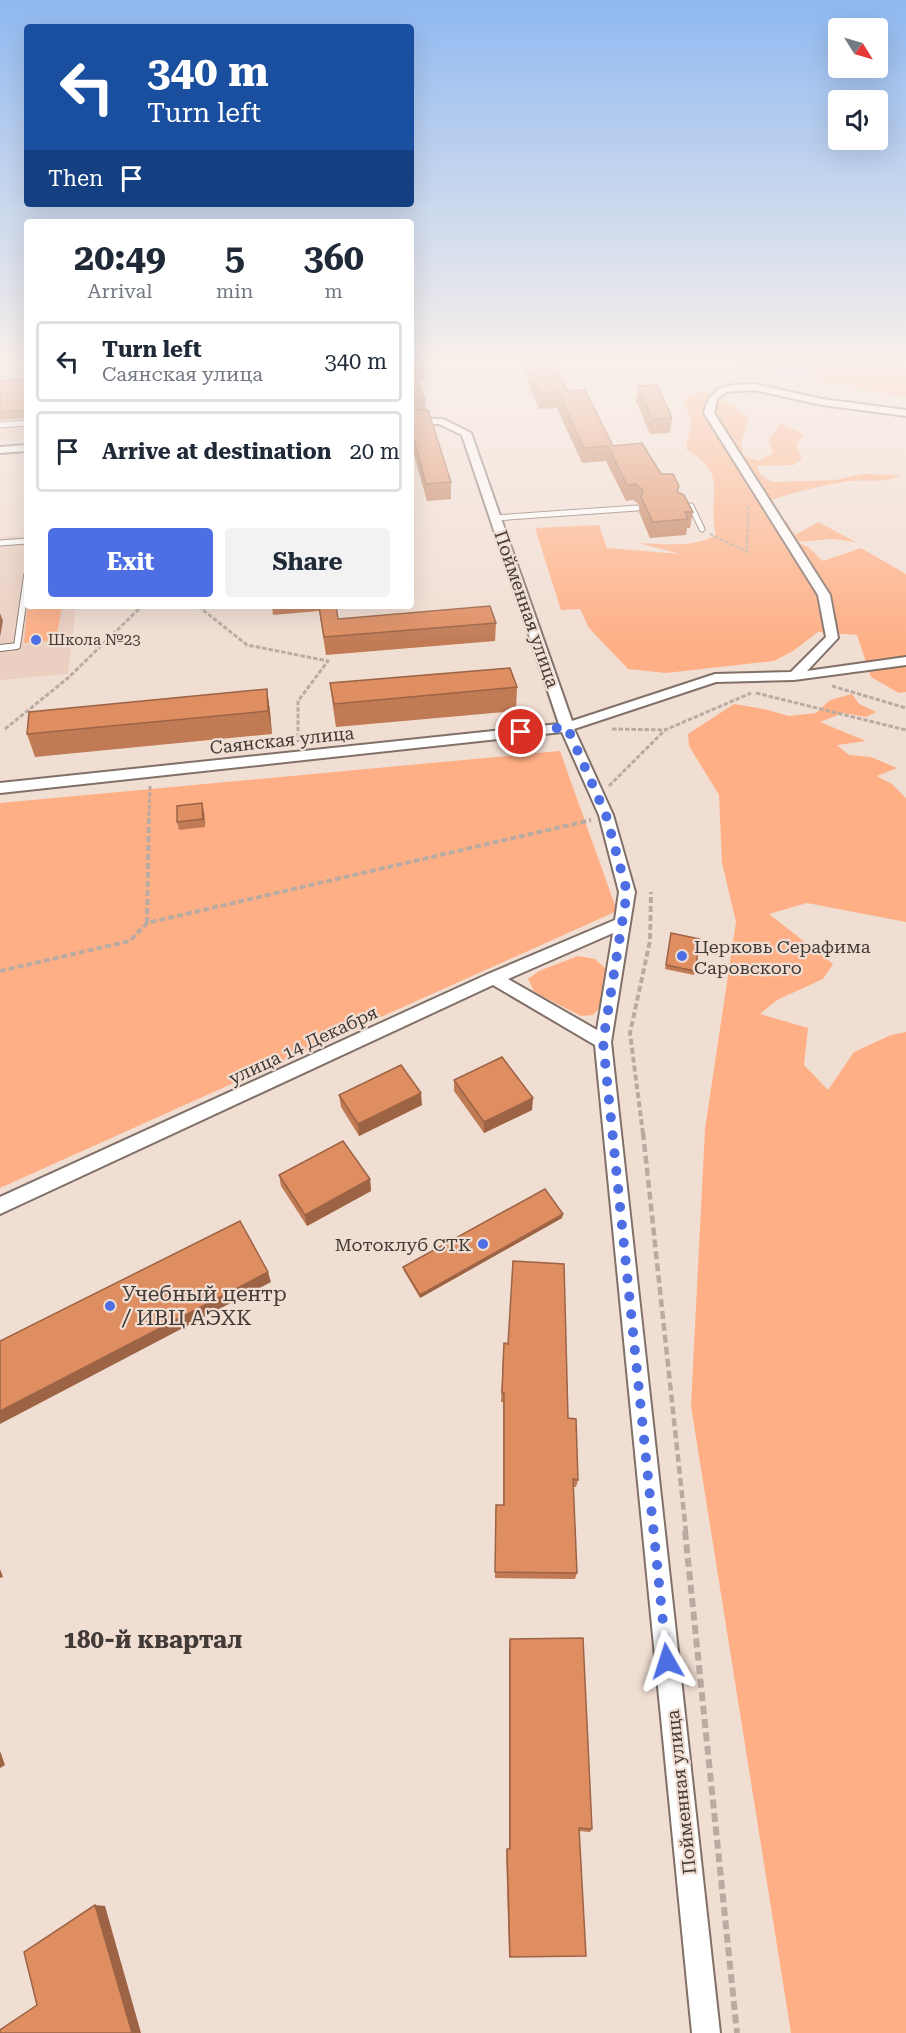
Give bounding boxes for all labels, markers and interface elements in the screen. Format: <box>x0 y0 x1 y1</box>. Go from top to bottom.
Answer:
north arrow <box>828 18 888 78</box>
map controls <box>828 18 888 150</box>
text: 340 m <box>147 47 269 96</box>
icon: left <box>48 48 126 126</box>
button: sound <box>828 90 888 150</box>
text: Turn left <box>147 97 261 129</box>
icon: arrive <box>115 162 148 195</box>
text: Then <box>48 166 103 191</box>
text: 20:49 <box>74 237 166 279</box>
text: 5 <box>225 237 245 279</box>
text: 360 <box>304 237 364 279</box>
text: Arrival <box>87 279 152 303</box>
text: min <box>216 279 253 303</box>
text: m <box>325 279 343 303</box>
text: Turn left <box>102 337 202 362</box>
icon: left <box>51 345 84 378</box>
text: 340 m <box>324 349 387 374</box>
text: Саянская улица <box>102 362 263 386</box>
icon: arrive <box>51 435 84 468</box>
text: Arrive at destination <box>102 439 331 464</box>
text: 20 m <box>349 439 400 464</box>
button: Exit <box>48 528 213 597</box>
button: Share <box>225 528 390 597</box>
street label: Пойменная улица <box>490 528 564 691</box>
place label: Школа №23 <box>48 631 141 649</box>
marker: Школа №23 <box>29 633 43 647</box>
pin <box>495 706 546 757</box>
icon: arrive <box>504 715 537 748</box>
street label: Саянская улица <box>209 722 355 758</box>
place label: Церковь Серафима Саровского <box>694 936 871 978</box>
marker: Церковь Серафима Саровского <box>675 949 689 963</box>
street label: улица 14 Декабря <box>225 1001 381 1089</box>
place label: Мотоклуб СТК <box>335 1234 471 1255</box>
marker: Мотоклуб СТК <box>476 1237 490 1251</box>
place label: Учебный центр / ИВЦ АЭХК <box>121 1282 287 1330</box>
marker: Учебный центр / ИВЦ АЭХК <box>103 1299 117 1313</box>
district label: 180-й квартал <box>64 1626 243 1654</box>
position arrow <box>635 1629 699 1693</box>
street label: Пойменная улица <box>662 1709 700 1875</box>

